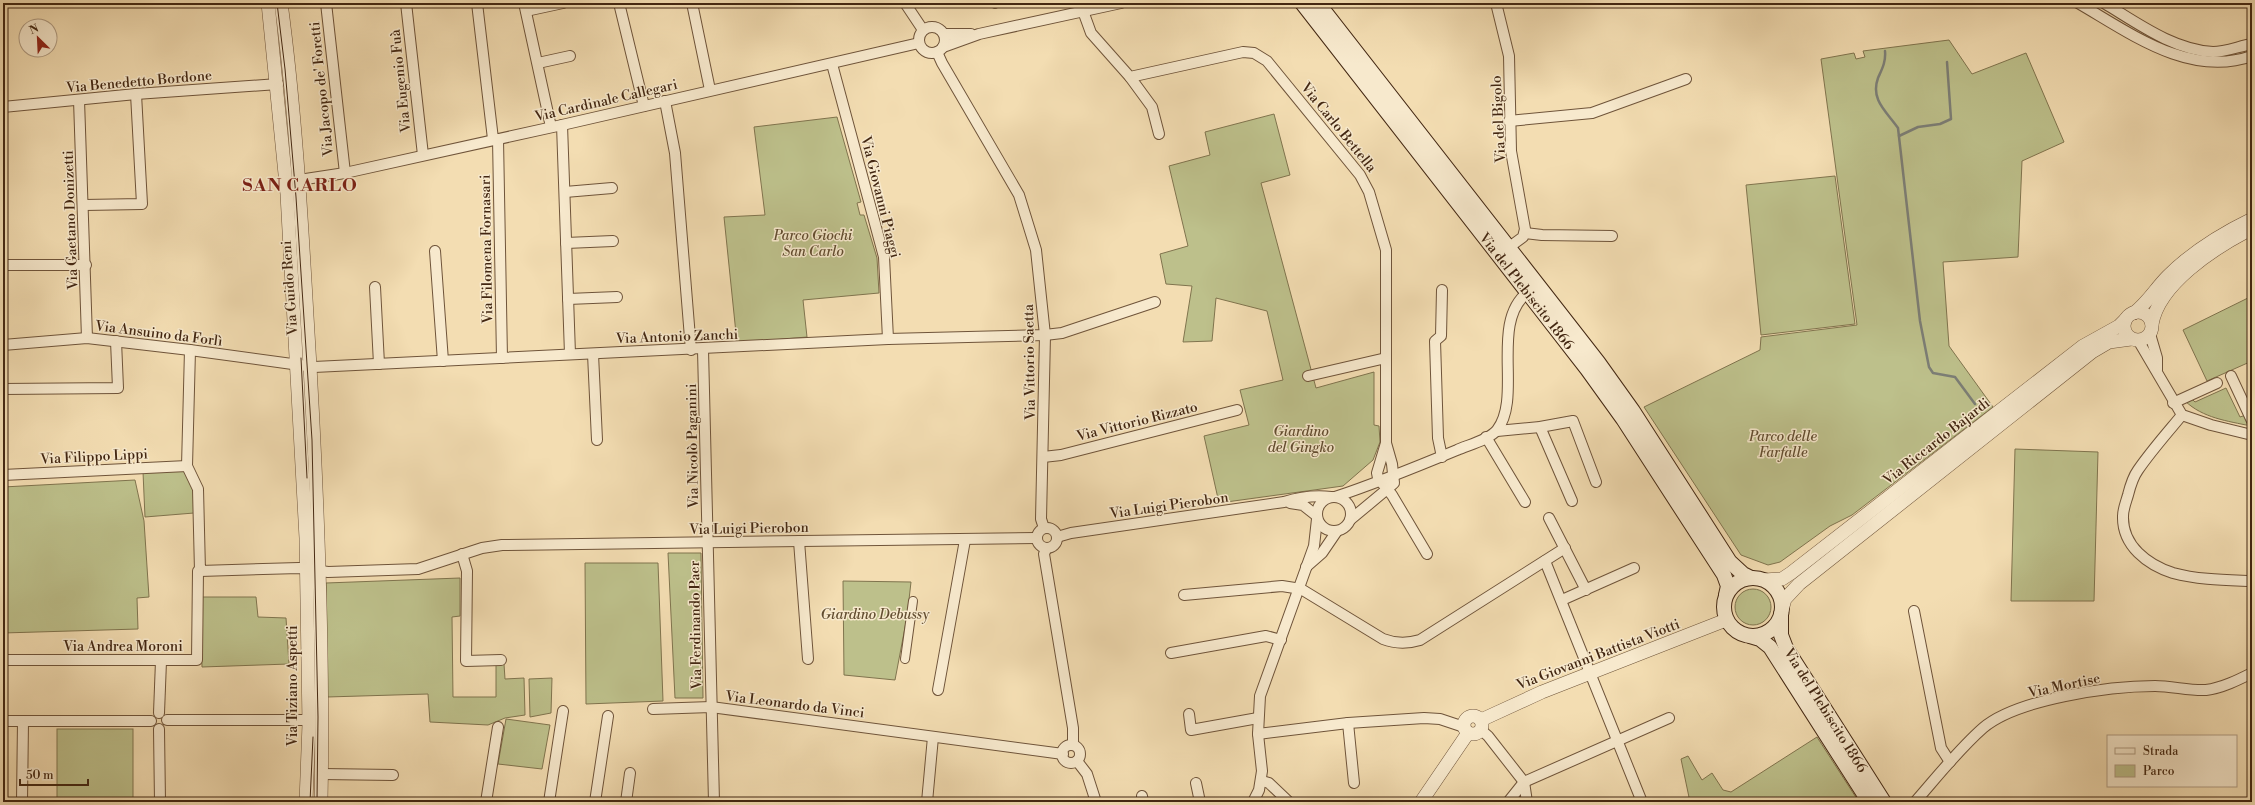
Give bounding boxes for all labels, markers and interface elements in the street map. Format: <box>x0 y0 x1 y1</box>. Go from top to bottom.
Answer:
north arrow <box>18 18 58 58</box>
street label: Via Jacopo de' Foretti <box>306 20 338 158</box>
text: N <box>28 21 41 38</box>
street label: Via Eugenio Fuà <box>387 28 415 134</box>
street label: Via Benedetto Bordone <box>64 67 213 97</box>
street label: Via del Bigolo <box>1488 75 1510 164</box>
street label: Via Cardinale Callegari <box>532 76 680 126</box>
street label: Via Carlo Bettella <box>1296 78 1381 177</box>
street label: Via Giovanni Piaggi <box>856 133 904 260</box>
street label: Via Gaetano Donizetti <box>60 149 82 291</box>
district label: SAN CARLO <box>242 174 358 197</box>
street label: Via Filomena Fornasari <box>477 174 497 325</box>
park label: Parco Giochi San Carlo <box>773 227 853 261</box>
street label: Via del Plebiscito 1866 <box>1474 229 1578 354</box>
street label: Via Guido Reni <box>278 240 302 337</box>
street label: Via Vittorio Saetta <box>1020 303 1040 421</box>
street label: Via Ansuino da Forlì <box>93 317 224 351</box>
street label: Via Antonio Zanchi <box>614 326 739 348</box>
street label: Via Nicolò Paganini <box>683 383 703 510</box>
street label: Via Riccardo Bajardi <box>1879 394 1994 490</box>
street label: Via Vittorio Rizzato <box>1074 398 1200 446</box>
park label: Giardino del Gingko <box>1268 423 1334 457</box>
park label: Parco delle Farfalle <box>1748 428 1817 462</box>
street label: Via Filippo Lippi <box>39 445 149 469</box>
street label: Via Luigi Pierobon <box>1108 489 1230 523</box>
street label: Via Luigi Pierobon <box>688 519 810 539</box>
street label: Via Ferdinando Paer <box>686 560 706 691</box>
park label: Giardino Debussy <box>821 606 930 624</box>
street label: Via Giovanni Battista Viotti <box>1513 615 1683 695</box>
street label: Via Tiziano Aspetti <box>284 625 302 748</box>
street label: Via Andrea Moroni <box>62 638 183 656</box>
street label: Via del Plebiscito 1866 <box>1779 644 1871 777</box>
street label: Via Mortise <box>2026 670 2102 703</box>
street label: Via Leonardo da Vinci <box>723 687 866 722</box>
legend <box>2107 735 2237 787</box>
text: Strada <box>2143 744 2179 759</box>
scale bar <box>20 761 88 787</box>
text: Parco <box>2143 764 2175 779</box>
text: 50 m <box>26 768 54 783</box>

